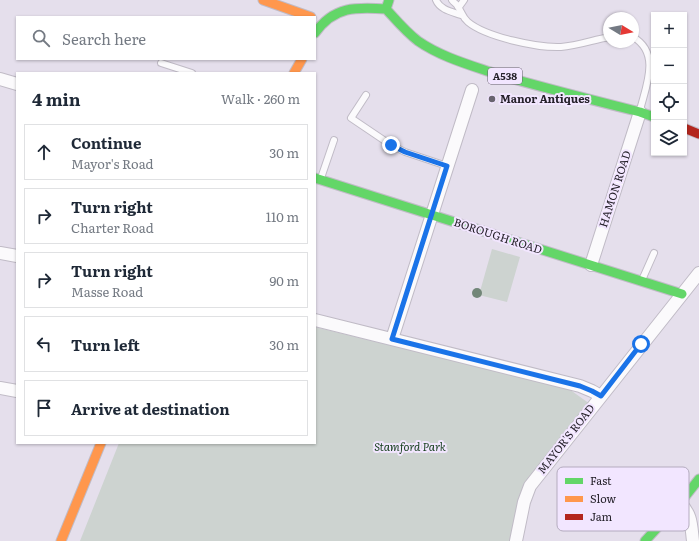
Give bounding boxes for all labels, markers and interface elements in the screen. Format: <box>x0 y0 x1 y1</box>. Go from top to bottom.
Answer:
north arrow <box>603 12 639 48</box>
map controls <box>651 12 687 156</box>
button: + <box>651 12 687 48</box>
search box <box>16 16 316 60</box>
icon: search <box>30 27 52 49</box>
text: Search here <box>62 27 146 50</box>
button: − <box>651 48 687 84</box>
road number: A538 <box>488 68 522 84</box>
button: locate <box>651 84 687 120</box>
text: 4 min <box>32 86 81 111</box>
text: Walk · 260 m <box>221 89 300 108</box>
place label: Manor Antiques <box>500 90 590 106</box>
marker: Manor Antiques <box>487 94 497 104</box>
button: layers <box>651 120 687 156</box>
text: Continue <box>71 131 141 154</box>
route end <box>382 136 400 154</box>
icon: ahead <box>33 141 55 163</box>
text: 30 m <box>269 143 299 162</box>
street label: HAMON ROAD <box>594 148 634 229</box>
text: Mayor's Road <box>71 154 154 173</box>
text: Turn right <box>71 195 153 218</box>
icon: right <box>33 205 55 227</box>
text: 110 m <box>266 207 299 226</box>
street label: BOROUGH ROAD <box>452 213 545 257</box>
text: Charter Road <box>71 218 154 237</box>
text: Turn right <box>71 259 153 282</box>
icon: right <box>33 269 55 291</box>
text: 90 m <box>269 271 299 290</box>
text: Masse Road <box>71 282 143 301</box>
icon: left <box>33 333 55 355</box>
text: Turn left <box>71 333 140 356</box>
text: 30 m <box>269 335 299 354</box>
route start <box>632 335 650 353</box>
icon: arrive <box>33 397 55 419</box>
text: Arrive at destination <box>71 397 230 420</box>
street label: MAYOR'S ROAD <box>533 400 597 477</box>
park label: Stamford Park <box>374 438 446 454</box>
legend <box>557 467 689 531</box>
text: Fast <box>590 472 612 488</box>
text: Slow <box>590 490 616 506</box>
text: Jam <box>590 508 613 524</box>

